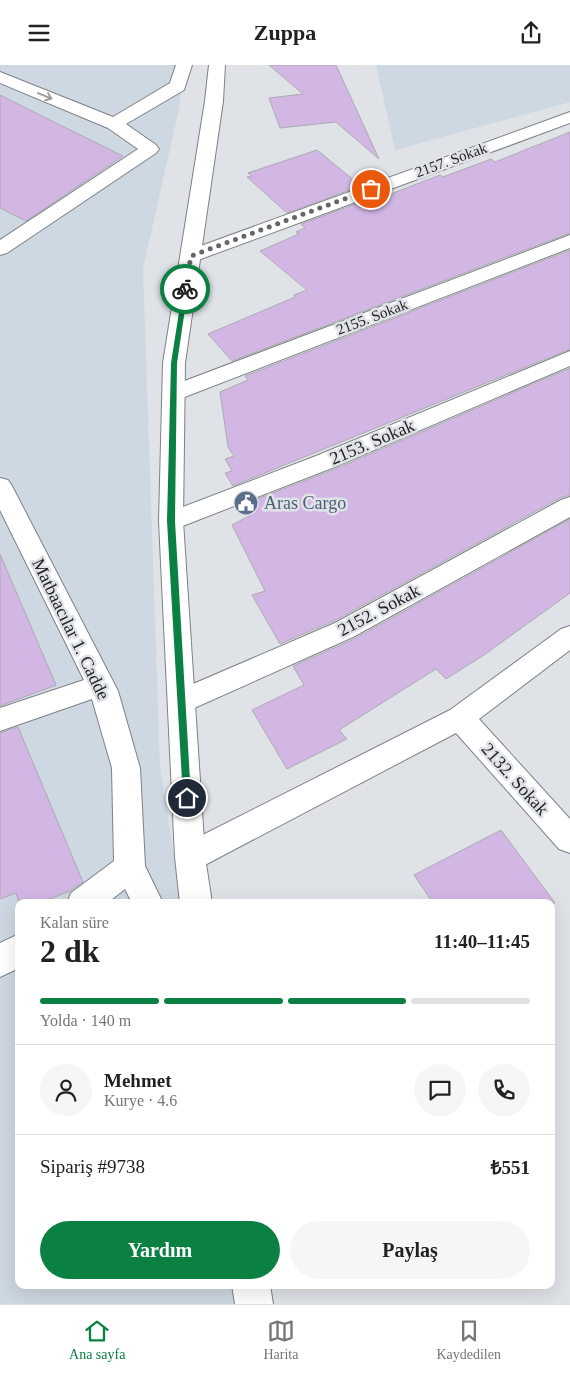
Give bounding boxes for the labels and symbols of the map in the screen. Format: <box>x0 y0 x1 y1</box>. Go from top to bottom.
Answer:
one-way arrow <box>37 91 52 101</box>
street label: 2157. Sokak <box>413 139 489 180</box>
pin <box>350 168 392 210</box>
courier <box>160 264 210 314</box>
street label: 2155. Sokak <box>334 296 410 338</box>
street label: 2153. Sokak <box>327 415 417 469</box>
public building icon: Aras Cargo <box>233 490 259 516</box>
place label: Aras Cargo <box>264 493 346 513</box>
street label: Matbaacılar 1. Cadde <box>28 555 114 703</box>
street label: 2152. Sokak <box>335 580 423 640</box>
street label: 2132. Sokak <box>477 739 553 819</box>
pin <box>166 777 208 819</box>

